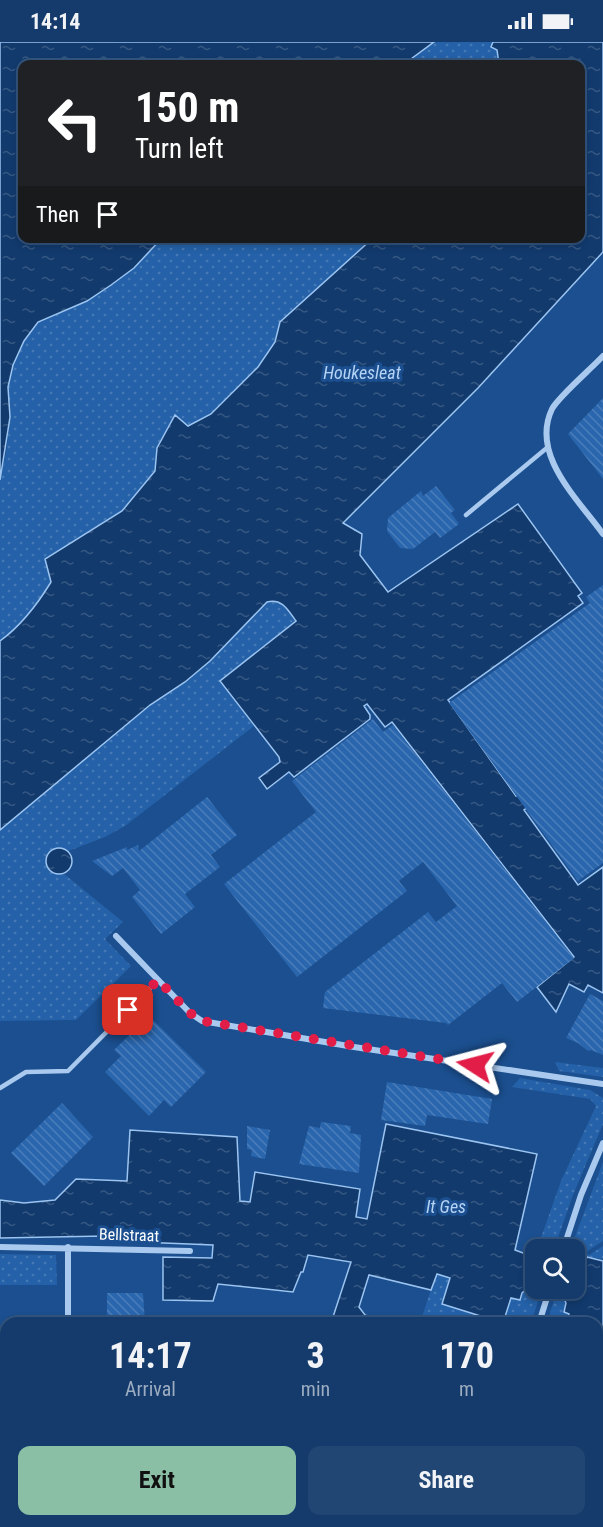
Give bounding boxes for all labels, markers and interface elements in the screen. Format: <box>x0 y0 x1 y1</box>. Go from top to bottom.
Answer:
text: 14:14 <box>30 9 81 34</box>
text: 150 m <box>135 83 240 132</box>
icon: left <box>36 84 114 162</box>
text: Turn left <box>135 133 224 165</box>
icon: arrive <box>91 198 124 231</box>
text: Then <box>36 202 79 227</box>
water label: Houkesleat <box>323 362 402 383</box>
pin <box>102 984 153 1035</box>
icon: arrive <box>111 993 144 1026</box>
position arrow <box>443 1033 507 1097</box>
water label: It Ges <box>426 1196 466 1217</box>
street label: Bellstraat <box>99 1224 160 1246</box>
map controls <box>525 1239 585 1299</box>
button: search <box>525 1239 585 1299</box>
text: 14:17 <box>109 1335 192 1377</box>
text: 3 <box>306 1335 325 1377</box>
text: 170 <box>439 1335 494 1377</box>
text: Arrival <box>125 1377 176 1401</box>
text: min <box>301 1377 330 1401</box>
text: m <box>459 1377 474 1401</box>
button: Exit <box>18 1446 296 1515</box>
button: Share <box>308 1446 585 1515</box>

